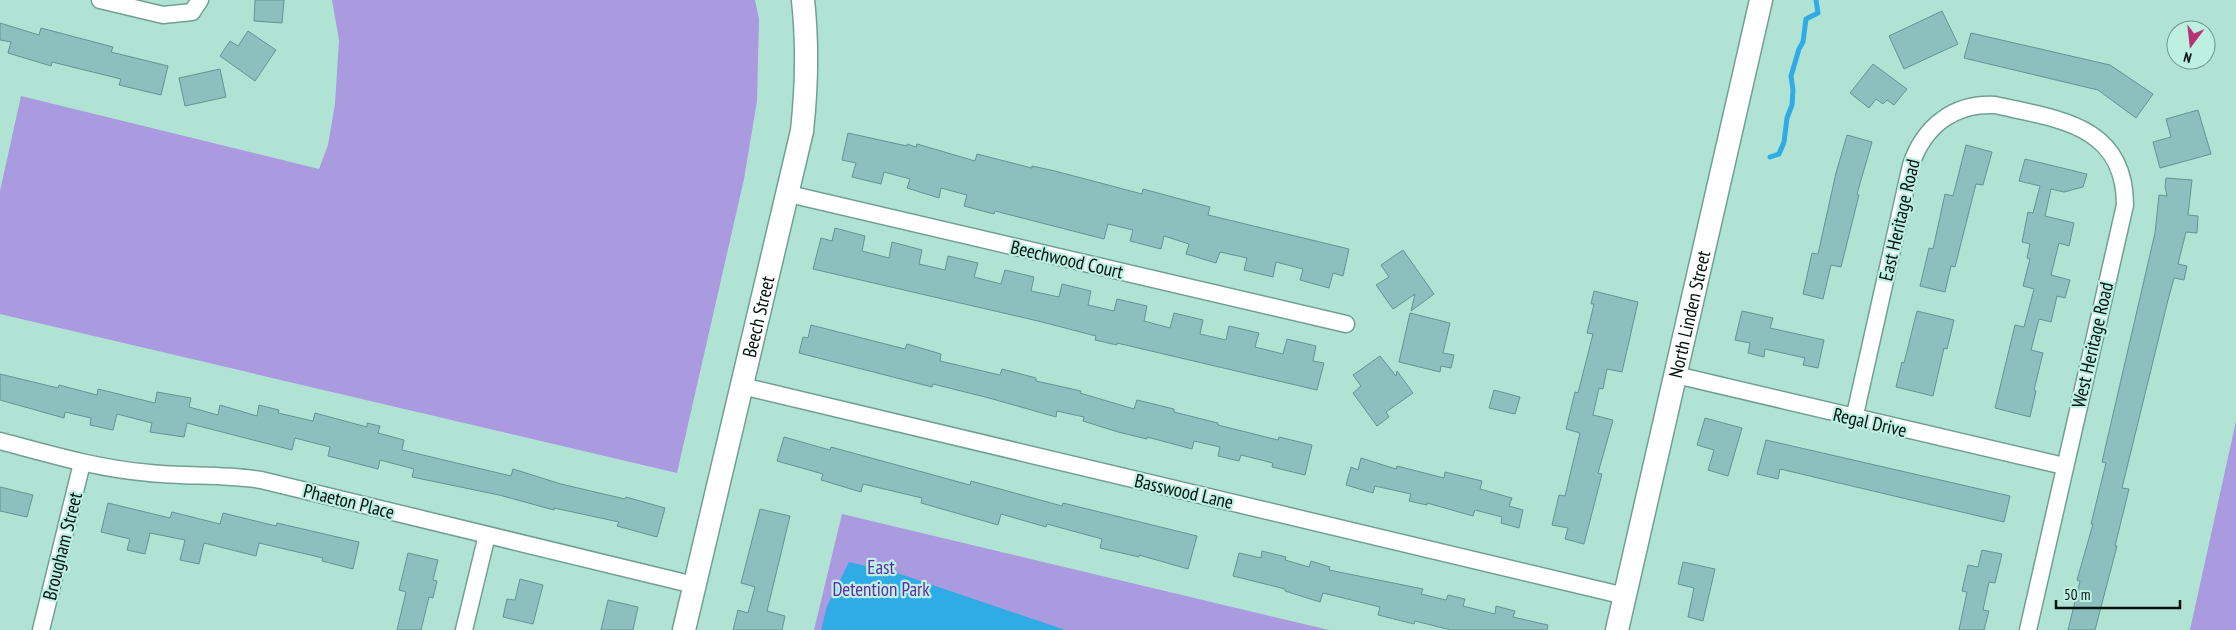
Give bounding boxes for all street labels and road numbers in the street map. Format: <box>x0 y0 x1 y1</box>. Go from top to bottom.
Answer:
street label: East Heritage Road <box>1873 157 1925 283</box>
street label: Beechwood Court <box>1008 234 1126 284</box>
street label: North Linden Street <box>1663 247 1716 380</box>
street label: Beech Street <box>737 273 779 360</box>
street label: West Heritage Road <box>2066 280 2118 410</box>
street label: Regal Drive <box>1831 402 1909 442</box>
street label: Basswood Lane <box>1132 468 1236 514</box>
street label: Phaeton Place <box>301 478 397 524</box>
street label: Brougham Street <box>37 489 87 603</box>

